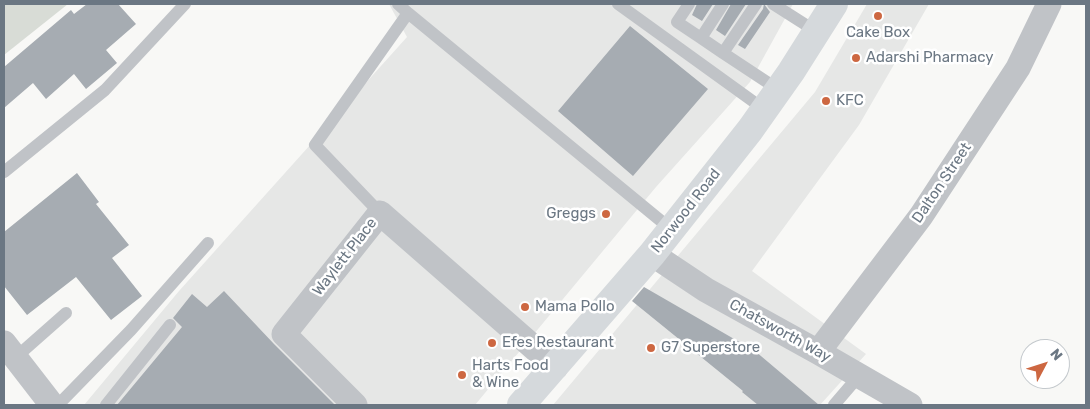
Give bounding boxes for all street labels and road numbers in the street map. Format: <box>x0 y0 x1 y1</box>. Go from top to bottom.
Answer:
street label: Dalton Street <box>909 139 975 227</box>
street label: Norwood Road <box>648 165 724 257</box>
street label: Waylett Place <box>309 215 381 299</box>
street label: Chatsworth Way <box>726 296 834 366</box>

